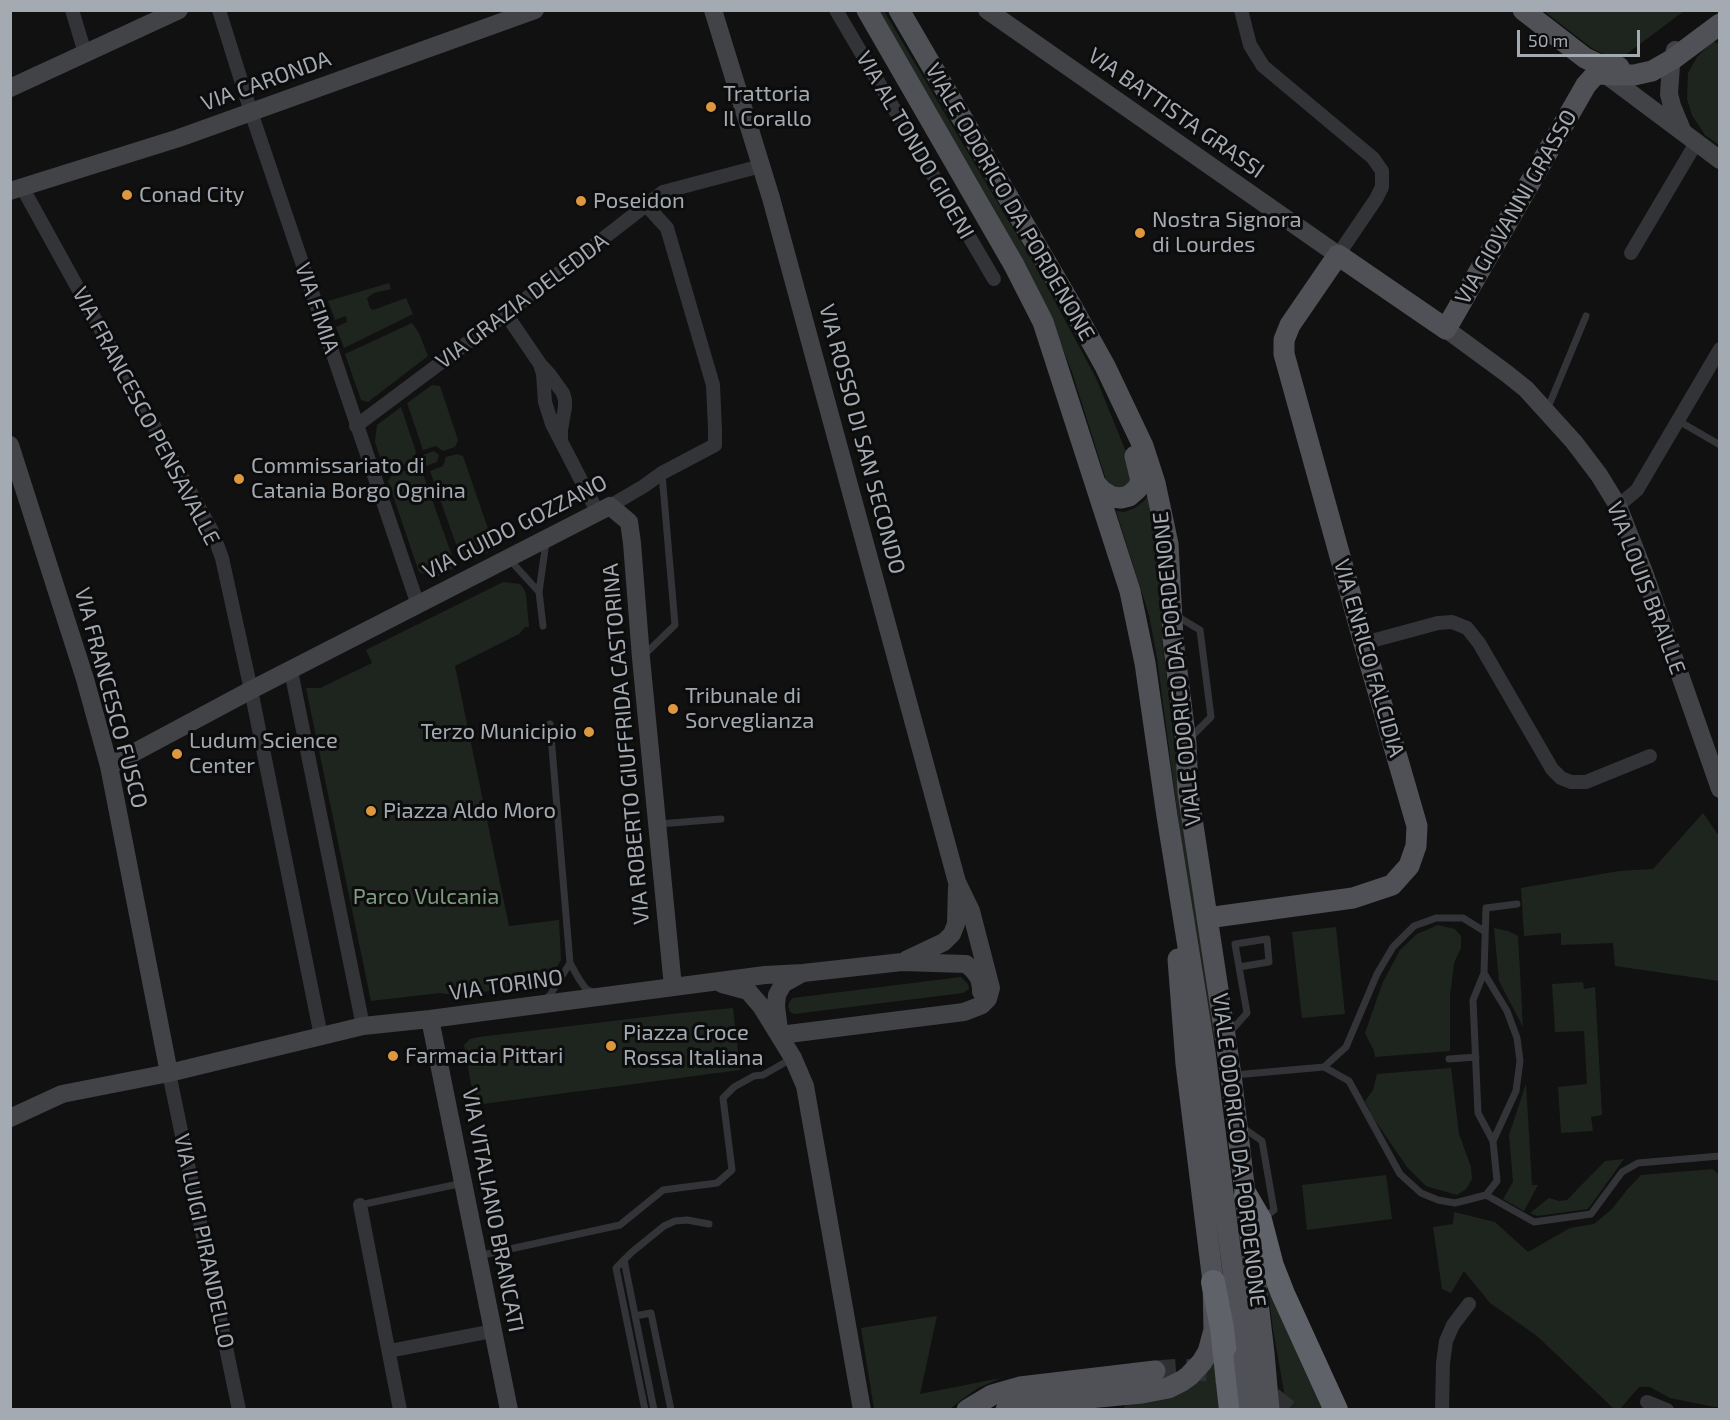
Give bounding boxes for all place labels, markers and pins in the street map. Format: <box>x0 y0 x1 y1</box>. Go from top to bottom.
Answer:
place label: Trattoria Il Corallo <box>723 81 812 132</box>
marker: Trattoria Il Corallo <box>704 100 718 114</box>
place label: Conad City <box>139 182 244 208</box>
marker: Conad City <box>120 188 134 202</box>
place label: Poseidon <box>593 188 685 214</box>
marker: Poseidon <box>574 194 588 208</box>
place label: Nostra Signora di Lourdes <box>1152 207 1302 258</box>
marker: Nostra Signora di Lourdes <box>1133 226 1147 240</box>
place label: Commissariato di Catania Borgo Ognina <box>251 453 466 505</box>
marker: Commissariato di Catania Borgo Ognina <box>232 472 246 486</box>
place label: Tribunale di Sorveglianza <box>685 683 814 734</box>
marker: Tribunale di Sorveglianza <box>666 702 680 716</box>
place label: Terzo Municipio <box>420 719 577 745</box>
marker: Terzo Municipio <box>582 725 596 739</box>
place label: Ludum Science Center <box>189 728 338 780</box>
marker: Ludum Science Center <box>170 747 184 761</box>
place label: Piazza Aldo Moro <box>383 798 556 824</box>
marker: Piazza Aldo Moro <box>364 804 378 818</box>
place label: Piazza Croce Rossa Italiana <box>623 1020 763 1072</box>
marker: Piazza Croce Rossa Italiana <box>604 1039 618 1053</box>
place label: Farmacia Pittari <box>405 1043 563 1069</box>
marker: Farmacia Pittari <box>386 1049 400 1063</box>

